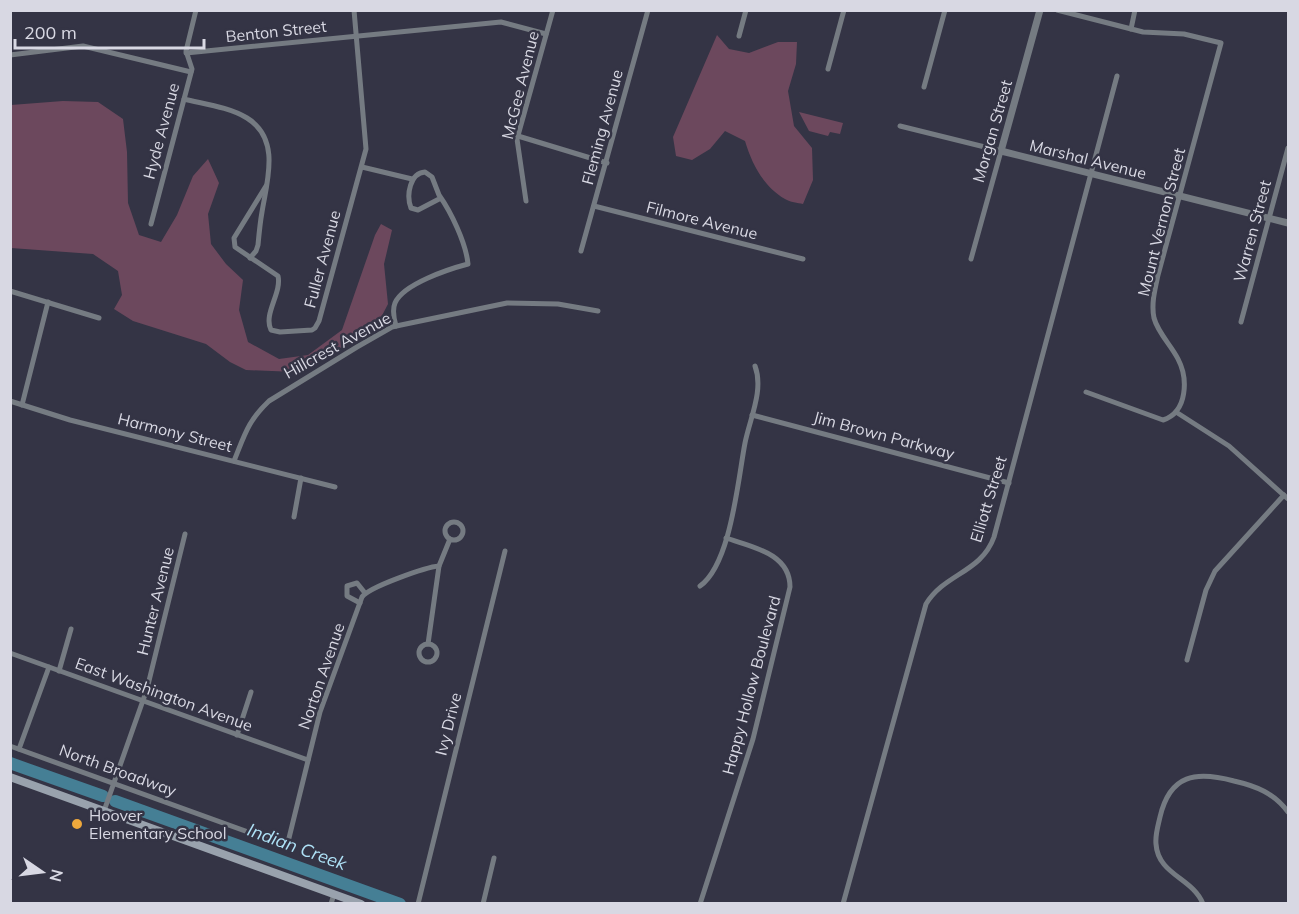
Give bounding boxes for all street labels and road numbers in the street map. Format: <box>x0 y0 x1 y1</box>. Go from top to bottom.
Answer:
street label: Benton Street <box>225 16 328 46</box>
street label: McGee Avenue <box>497 29 543 141</box>
street label: Fleming Avenue <box>577 67 627 187</box>
street label: Morgan Street <box>968 77 1016 185</box>
street label: Hyde Avenue <box>139 81 183 181</box>
street label: Marshal Avenue <box>1028 135 1148 183</box>
street label: Mount Vernon Street <box>1133 145 1189 298</box>
street label: Warren Street <box>1229 178 1275 284</box>
street label: Filmore Avenue <box>644 196 760 244</box>
street label: Fuller Avenue <box>299 208 345 310</box>
street label: Hillcrest Avenue <box>280 307 394 383</box>
street label: Jim Brown Parkway <box>811 407 957 464</box>
street label: Harmony Street <box>116 408 235 456</box>
street label: Elliott Street <box>965 453 1011 545</box>
street label: Hunter Avenue <box>132 545 178 657</box>
street label: Happy Hollow Boulevard <box>717 593 785 777</box>
street label: Norton Avenue <box>293 620 349 732</box>
street label: East Washington Avenue <box>73 653 255 735</box>
street label: Ivy Drive <box>431 690 465 758</box>
street label: North Broadway <box>57 740 180 801</box>

